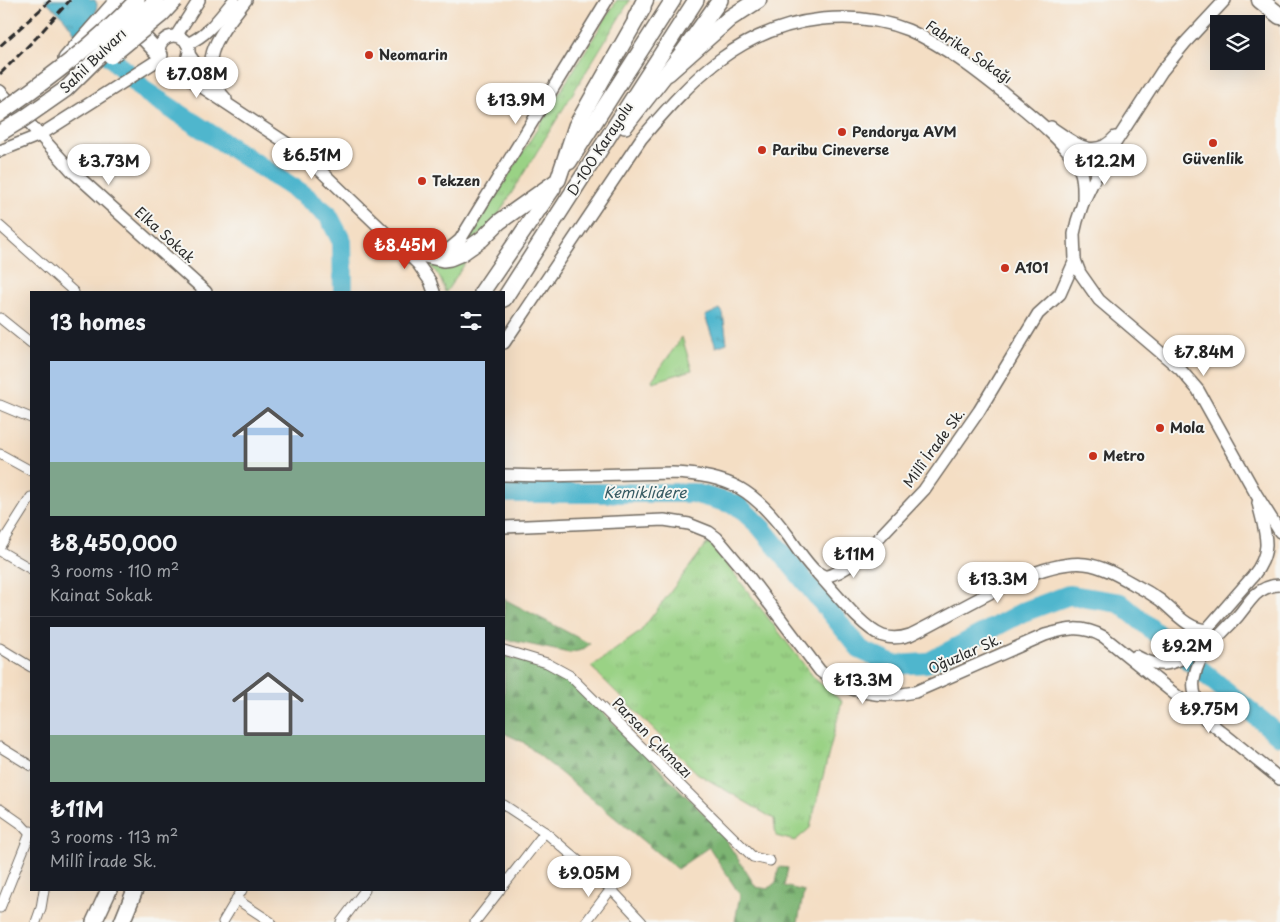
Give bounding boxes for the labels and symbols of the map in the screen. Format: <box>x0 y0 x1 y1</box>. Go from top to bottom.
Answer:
street label: Fabrika Sokağı <box>922 15 1017 88</box>
street label: Sahil Bulvarı <box>55 23 131 98</box>
place label: Neomarin <box>379 44 448 65</box>
marker: Neomarin <box>363 49 375 61</box>
pin: ₺7.08M <box>156 56 238 99</box>
pin: ₺13.9M <box>475 82 557 125</box>
street label: D-100 Karayolu <box>561 98 638 200</box>
place label: Pendorya AVM <box>852 121 957 142</box>
marker: Pendorya AVM <box>836 126 848 138</box>
marker: Güvenlik <box>1207 137 1219 149</box>
pin: ₺6.51M <box>271 138 353 180</box>
place label: Paribu Cineverse <box>772 139 890 160</box>
pin: ₺3.73M <box>68 144 150 186</box>
marker: Paribu Cineverse <box>756 144 768 156</box>
pin: ₺12.2M <box>1064 144 1146 186</box>
place label: Güvenlik <box>1182 148 1244 169</box>
place label: Tekzen <box>432 170 480 191</box>
marker: Tekzen <box>416 175 428 187</box>
street label: Elka Sokak <box>130 202 200 268</box>
pin: ₺8.45M <box>364 228 446 270</box>
place label: A101 <box>1015 257 1048 278</box>
marker: A101 <box>999 262 1011 274</box>
pin: ₺7.84M <box>1163 334 1245 377</box>
street label: Millî İrade Sk. <box>898 404 970 492</box>
place label: Mola <box>1170 417 1205 438</box>
marker: Mola <box>1154 422 1166 434</box>
place label: Metro <box>1103 445 1145 466</box>
marker: Metro <box>1087 450 1099 462</box>
water label: Kemiklidere <box>604 480 687 503</box>
pin: ₺11M <box>824 536 884 579</box>
pin: ₺13.3M <box>957 562 1039 604</box>
street label: Oğuzlar Sk. <box>925 628 1005 679</box>
pin: ₺9.2M <box>1152 628 1222 671</box>
pin: ₺13.3M <box>822 662 904 705</box>
pin: ₺9.75M <box>1168 692 1250 734</box>
street label: Parsan Çıkmazı <box>607 693 697 783</box>
pin: ₺9.05M <box>548 856 630 898</box>

